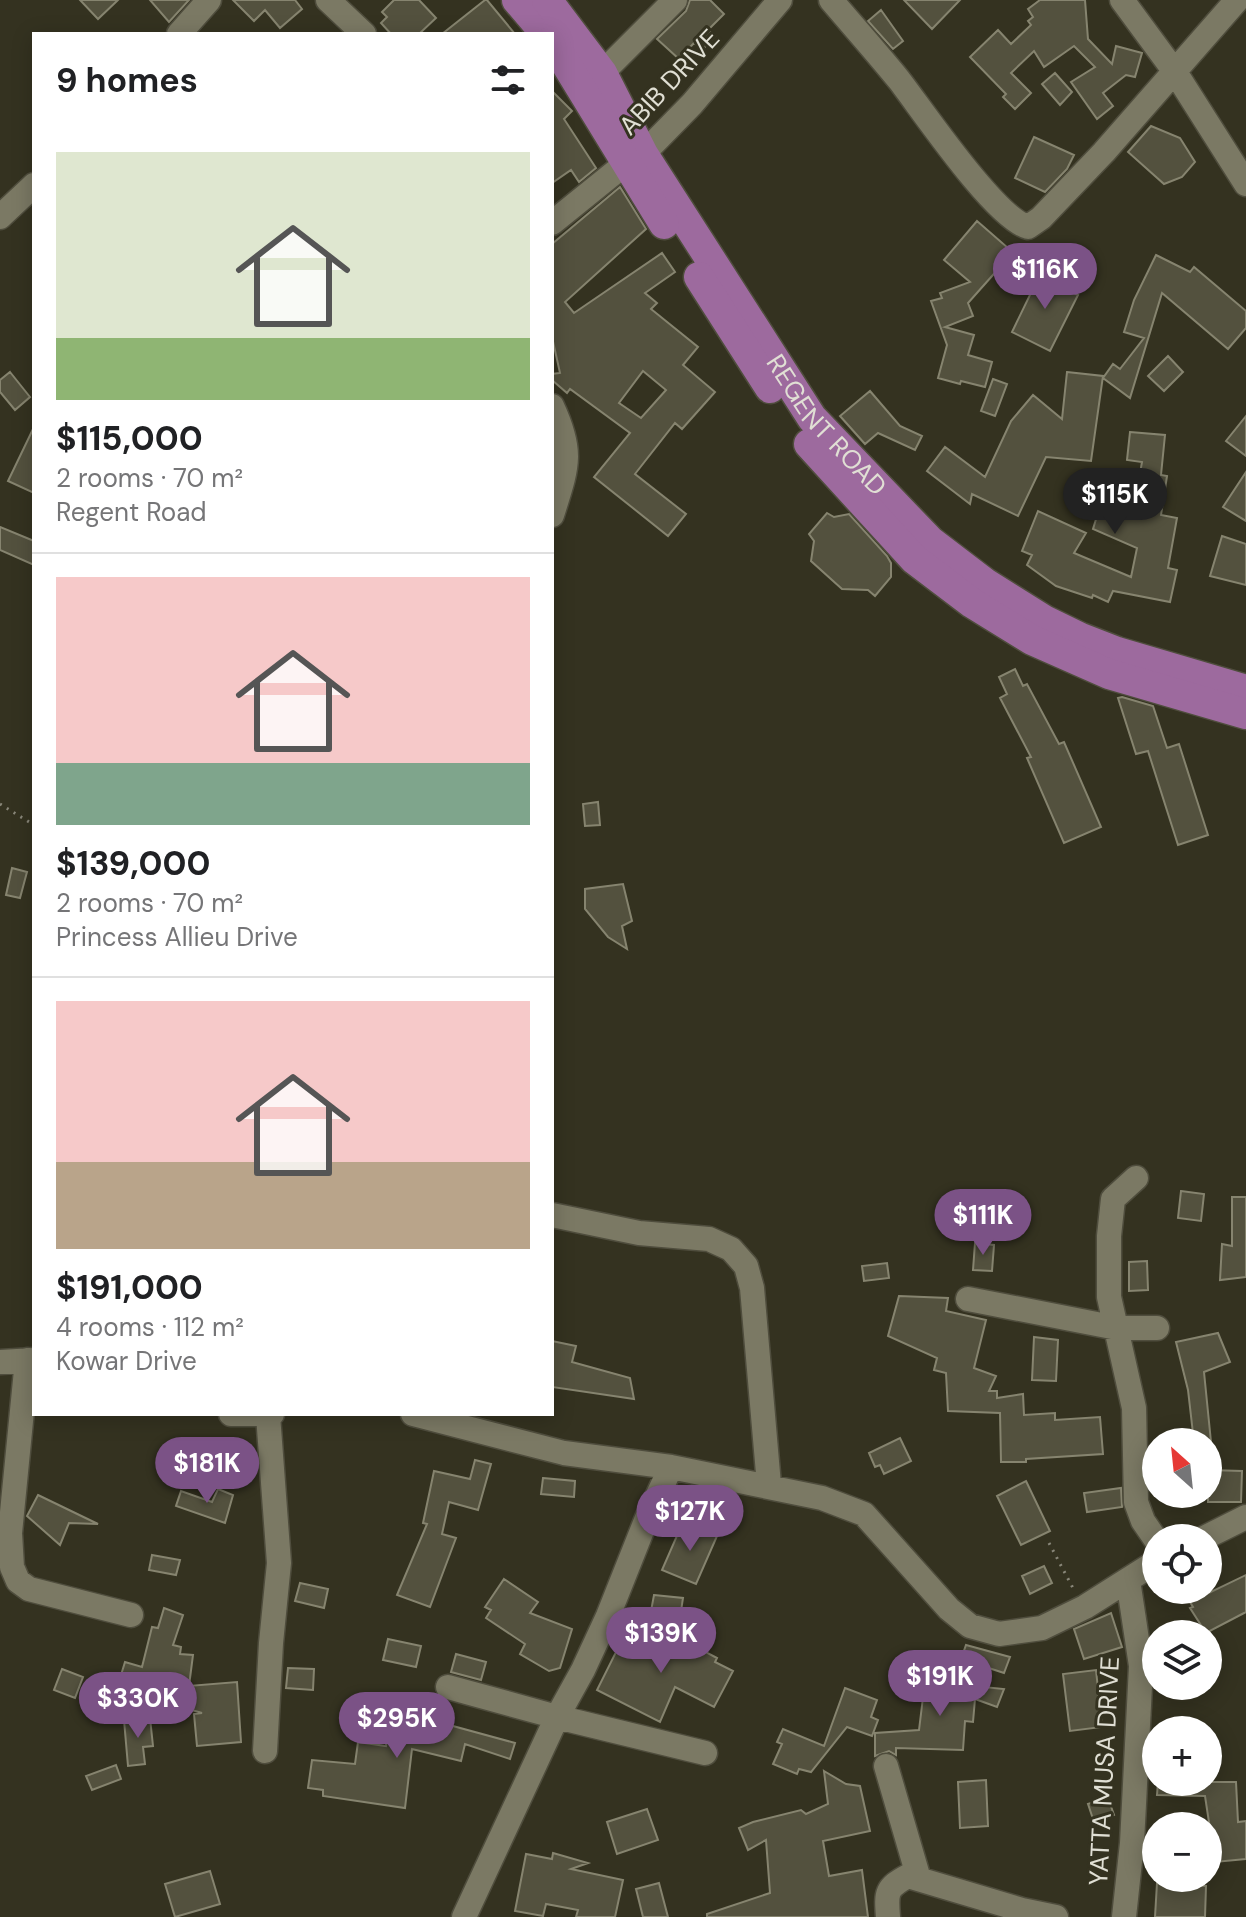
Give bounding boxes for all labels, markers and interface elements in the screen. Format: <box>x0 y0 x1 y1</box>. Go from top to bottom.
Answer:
street label: ABIB DRIVE <box>611 22 727 142</box>
text: 9 homes <box>56 58 198 103</box>
icon: filters <box>486 58 530 102</box>
icon: home <box>221 204 365 348</box>
pin: $116K <box>989 243 1101 311</box>
text: $116K <box>1011 252 1079 286</box>
street label: REGENT ROAD <box>759 348 894 503</box>
text: $115,000 <box>56 416 203 461</box>
text: 2 rooms · 70 m² <box>56 461 243 495</box>
pin: $115K <box>1059 468 1171 536</box>
text: $115K <box>1081 477 1149 511</box>
text: Regent Road <box>56 495 207 529</box>
icon: home <box>221 629 365 773</box>
text: $139,000 <box>56 841 210 886</box>
text: 2 rooms · 70 m² <box>56 886 243 920</box>
text: Princess Allieu Drive <box>56 920 298 954</box>
icon: home <box>221 1053 365 1197</box>
pin: $111K <box>927 1189 1039 1257</box>
text: $111K <box>952 1198 1014 1232</box>
text: $191,000 <box>56 1265 203 1310</box>
text: 4 rooms · 112 m² <box>56 1310 244 1344</box>
text: Kowar Drive <box>56 1344 197 1378</box>
north arrow <box>1142 1428 1222 1508</box>
map controls <box>1142 1428 1222 1892</box>
pin: $181K <box>151 1437 263 1505</box>
text: $181K <box>173 1446 241 1480</box>
pin: $127K <box>634 1485 746 1553</box>
text: $127K <box>655 1494 725 1528</box>
button: locate <box>1142 1524 1222 1604</box>
pin: $139K <box>605 1607 717 1675</box>
text: $139K <box>624 1616 698 1650</box>
button: layers <box>1142 1620 1222 1700</box>
pin: $191K <box>884 1650 996 1718</box>
street label: YATTA MUSA DRIVE <box>1081 1656 1127 1886</box>
text: $191K <box>906 1659 974 1693</box>
pin: $330K <box>82 1672 194 1740</box>
text: $330K <box>97 1681 179 1715</box>
pin: $295K <box>341 1692 453 1760</box>
text: $295K <box>357 1701 437 1735</box>
button: + <box>1142 1716 1222 1796</box>
button: − <box>1142 1812 1222 1892</box>

